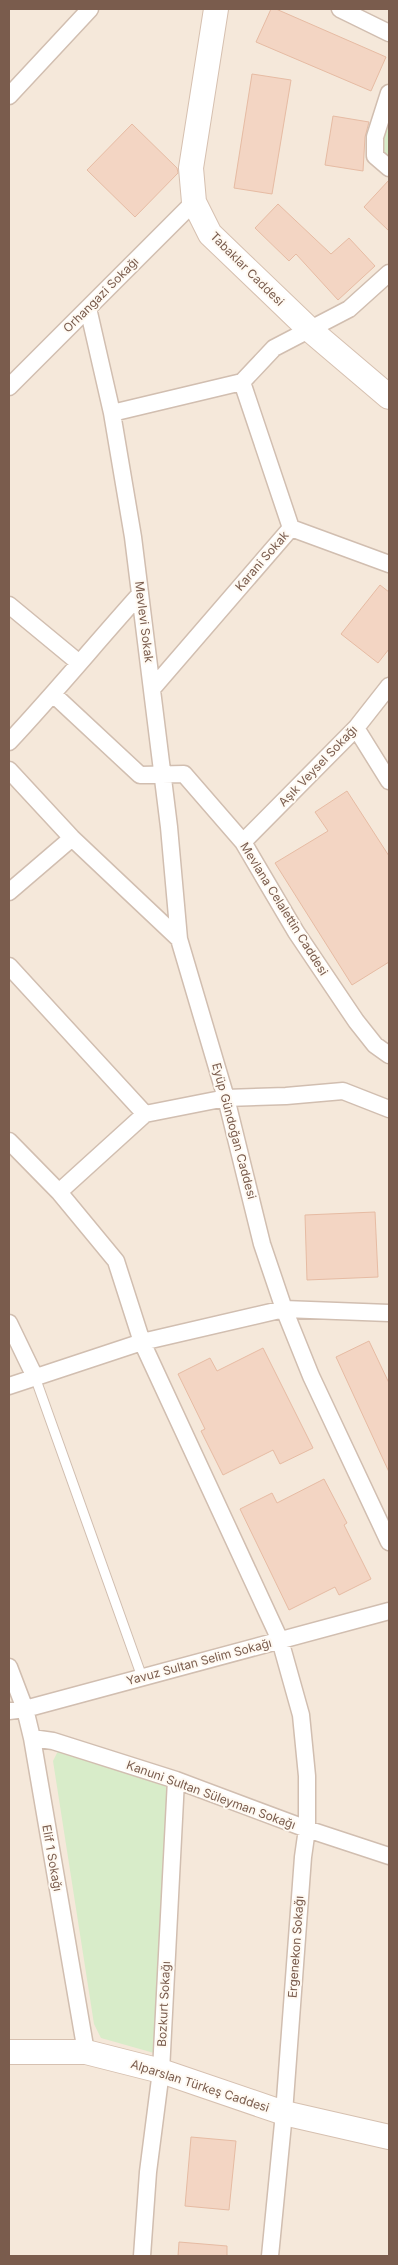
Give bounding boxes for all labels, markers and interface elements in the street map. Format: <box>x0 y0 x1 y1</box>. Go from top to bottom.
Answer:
street label: Tabaklar Caddesi <box>207 229 287 309</box>
street label: Orhangazi Sokağı <box>60 254 141 335</box>
street label: Karani Sokak <box>232 527 292 594</box>
street label: Mevlevi Sokak <box>132 580 157 664</box>
street label: Aşık Veysel Sokağı <box>275 722 360 809</box>
street label: Mevlana Celalettin Caddesi <box>237 839 332 978</box>
street label: Eyüp Gündoğan Caddesi <box>209 1061 260 1201</box>
street label: Yavuz Sultan Selim Sokağı <box>125 1635 273 1688</box>
street label: Kanuni Sultan Süleyman Sokağı <box>125 1757 298 1832</box>
street label: Elif 1 Sokağı <box>39 1823 66 1892</box>
street label: Ergenekon Sokağı <box>284 1895 307 1999</box>
street label: Bozkurt Sokağı <box>154 1961 173 2047</box>
street label: Alparslan Türkeş Caddesi <box>129 2056 271 2115</box>

